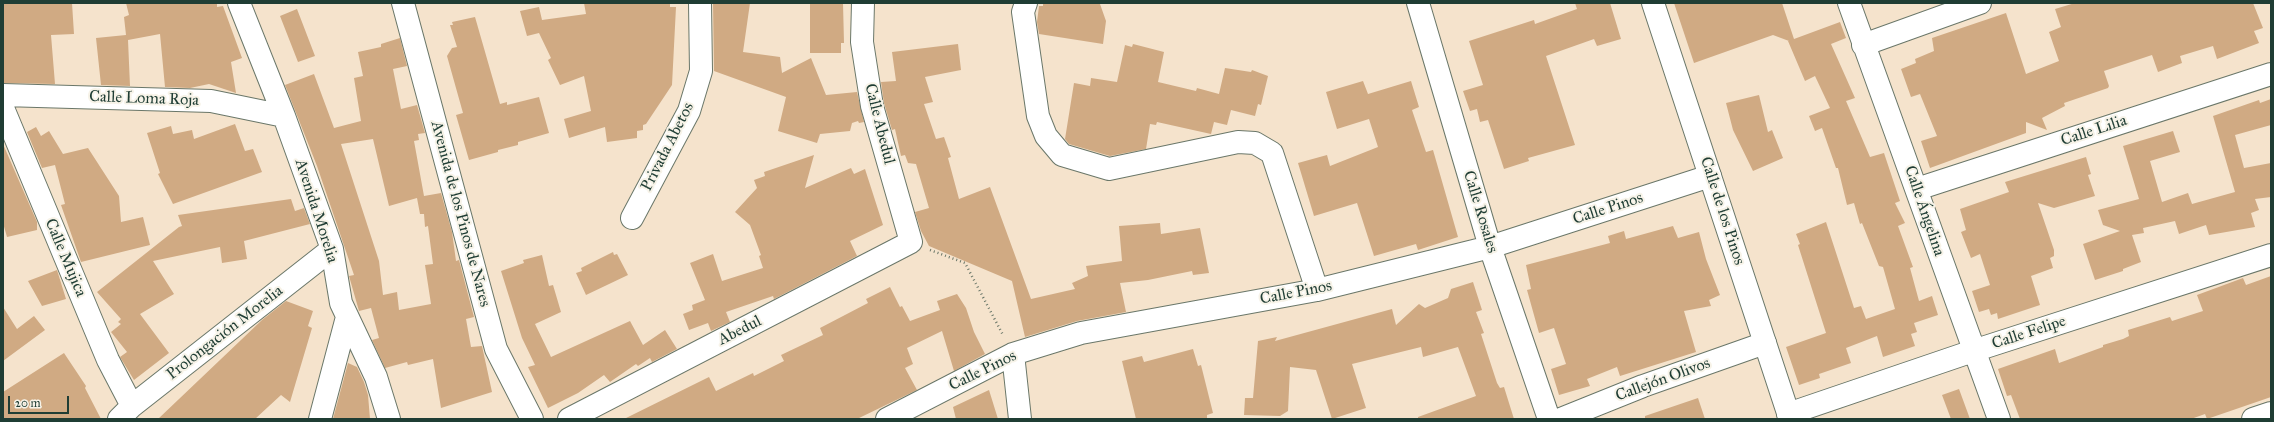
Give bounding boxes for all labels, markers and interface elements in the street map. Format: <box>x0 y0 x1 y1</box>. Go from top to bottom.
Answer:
street label: Calle Abedul <box>860 82 898 166</box>
street label: Calle Loma Roja <box>89 87 199 111</box>
street label: Privada Abetos <box>637 100 699 194</box>
street label: Calle Lilia <box>2059 111 2129 151</box>
street label: Avenida de los Pinos de Nares <box>426 119 494 309</box>
street label: Calle de los Pinos <box>1695 155 1749 267</box>
street label: Avenida Morelia <box>290 157 342 265</box>
street label: Calle Ángelina <box>1900 163 1948 259</box>
street label: Calle Rosales <box>1458 169 1502 255</box>
street label: Calle Pinos <box>1571 189 1645 229</box>
street label: Calle Mujica <box>40 216 90 300</box>
street label: Calle Pinos <box>1259 277 1333 309</box>
street label: Prolongación Morelia <box>163 282 287 384</box>
street label: Abedul <box>715 312 765 350</box>
street label: Calle Felipe <box>1990 312 2068 354</box>
street label: Calle Pinos <box>946 346 1020 396</box>
street label: Callejón Olivos <box>1613 354 1713 406</box>
scale bar <box>10 388 71 414</box>
text: 20 m <box>15 396 41 410</box>

